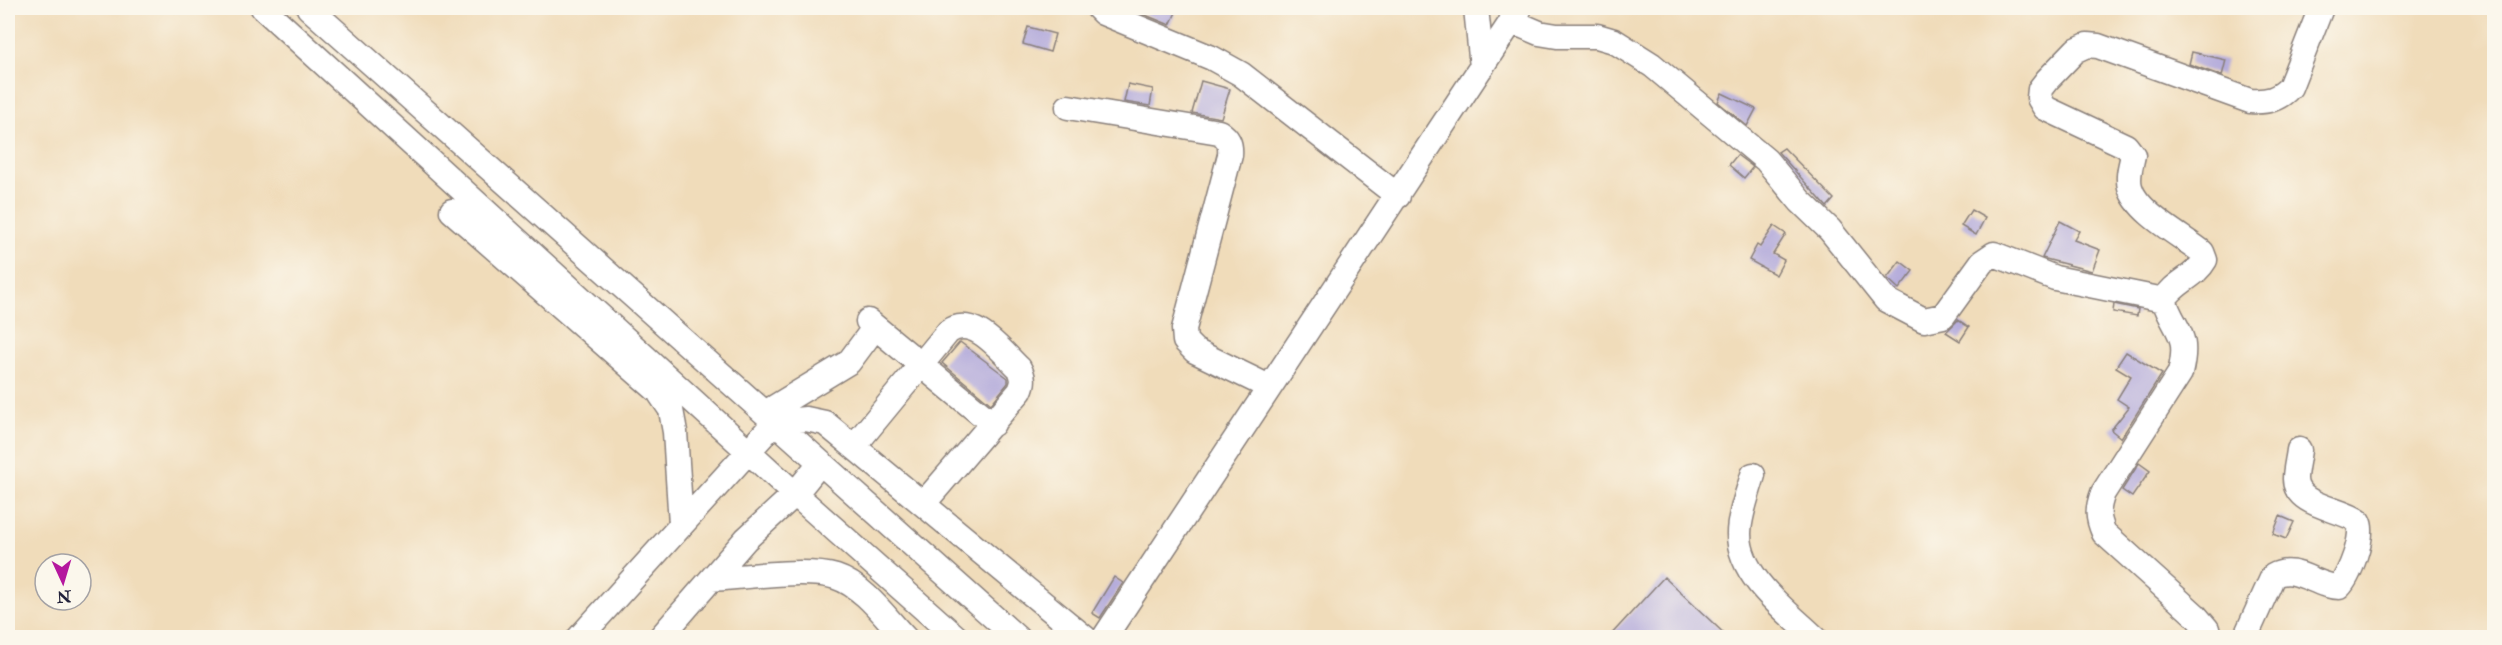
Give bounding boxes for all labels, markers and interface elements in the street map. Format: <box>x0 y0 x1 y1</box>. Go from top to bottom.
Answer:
north arrow <box>33 552 93 612</box>
text: N <box>55 585 73 606</box>

